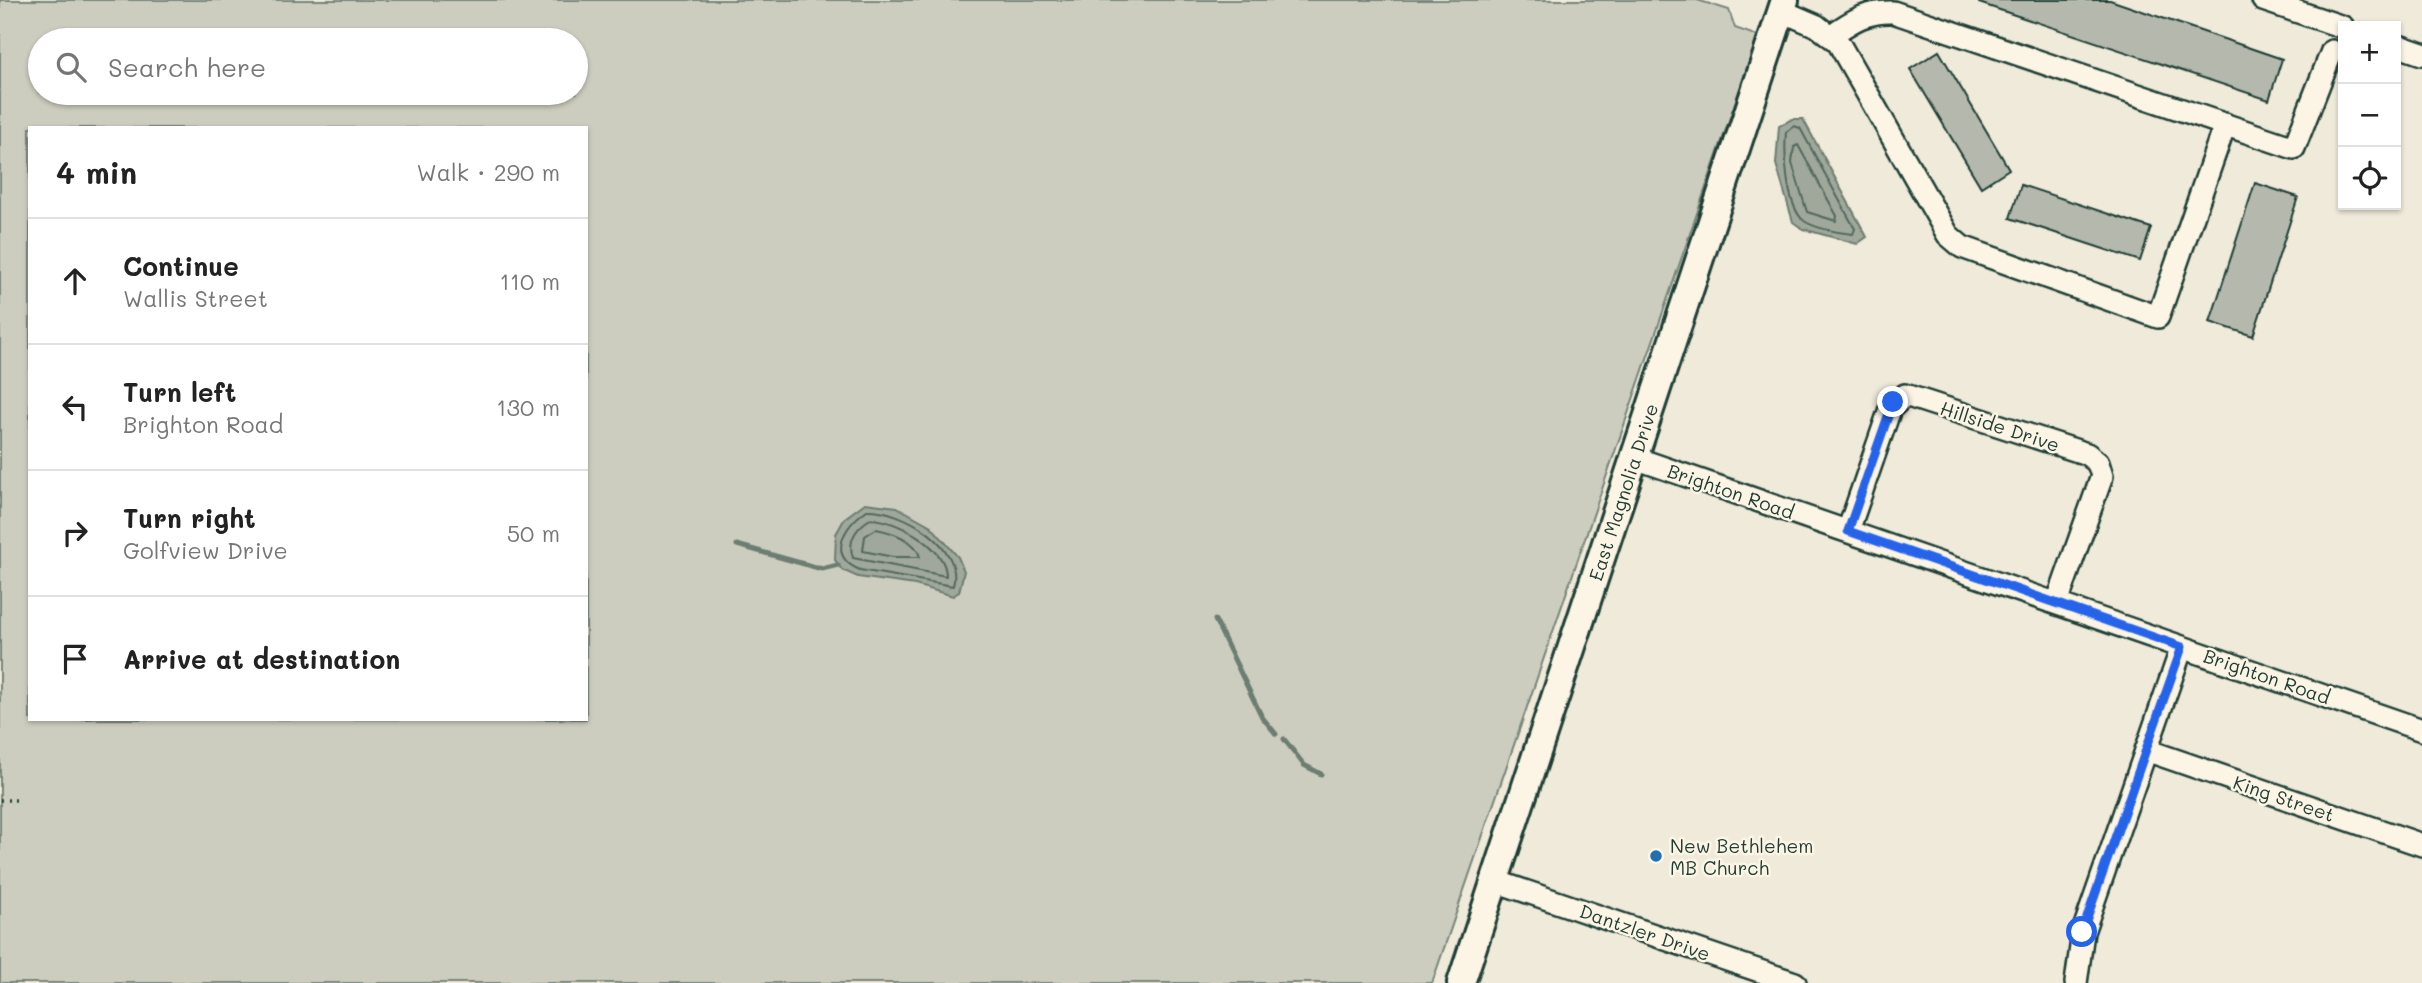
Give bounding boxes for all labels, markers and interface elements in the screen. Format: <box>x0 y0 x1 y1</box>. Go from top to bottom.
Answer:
map controls <box>2338 21 2401 210</box>
button: + <box>2338 21 2401 84</box>
search box <box>28 28 588 105</box>
icon: search <box>52 48 90 86</box>
text: Search here <box>108 50 266 84</box>
button: − <box>2338 84 2401 147</box>
button: locate <box>2338 147 2401 210</box>
text: 4 min <box>56 152 137 192</box>
text: Walk · 290 m <box>416 157 560 187</box>
text: Continue <box>123 249 239 283</box>
icon: ahead <box>56 262 94 300</box>
text: 110 m <box>500 266 560 296</box>
text: Wallis Street <box>123 283 268 313</box>
text: Turn left <box>123 375 236 409</box>
route end <box>1877 386 1908 417</box>
icon: left <box>56 388 94 426</box>
text: 130 m <box>496 392 560 422</box>
street label: Hillside Drive <box>1937 395 2063 457</box>
street label: East Magnolia Drive <box>1583 400 1663 584</box>
text: Brighton Road <box>123 409 283 439</box>
street label: Brighton Road <box>1664 458 1798 524</box>
text: Turn right <box>123 501 256 535</box>
icon: right <box>56 514 94 552</box>
text: 50 m <box>507 518 560 548</box>
text: Golfview Drive <box>123 535 288 565</box>
icon: arrive <box>56 640 94 678</box>
text: Arrive at destination <box>123 642 400 676</box>
street label: Brighton Road <box>2200 643 2334 709</box>
street label: King Street <box>2230 769 2338 827</box>
place label: New Bethlehem MB Church <box>1670 833 1813 880</box>
marker: New Bethlehem MB Church <box>1648 848 1664 864</box>
street label: Dantzler Drive <box>1576 898 1714 966</box>
route start <box>2066 916 2097 947</box>

